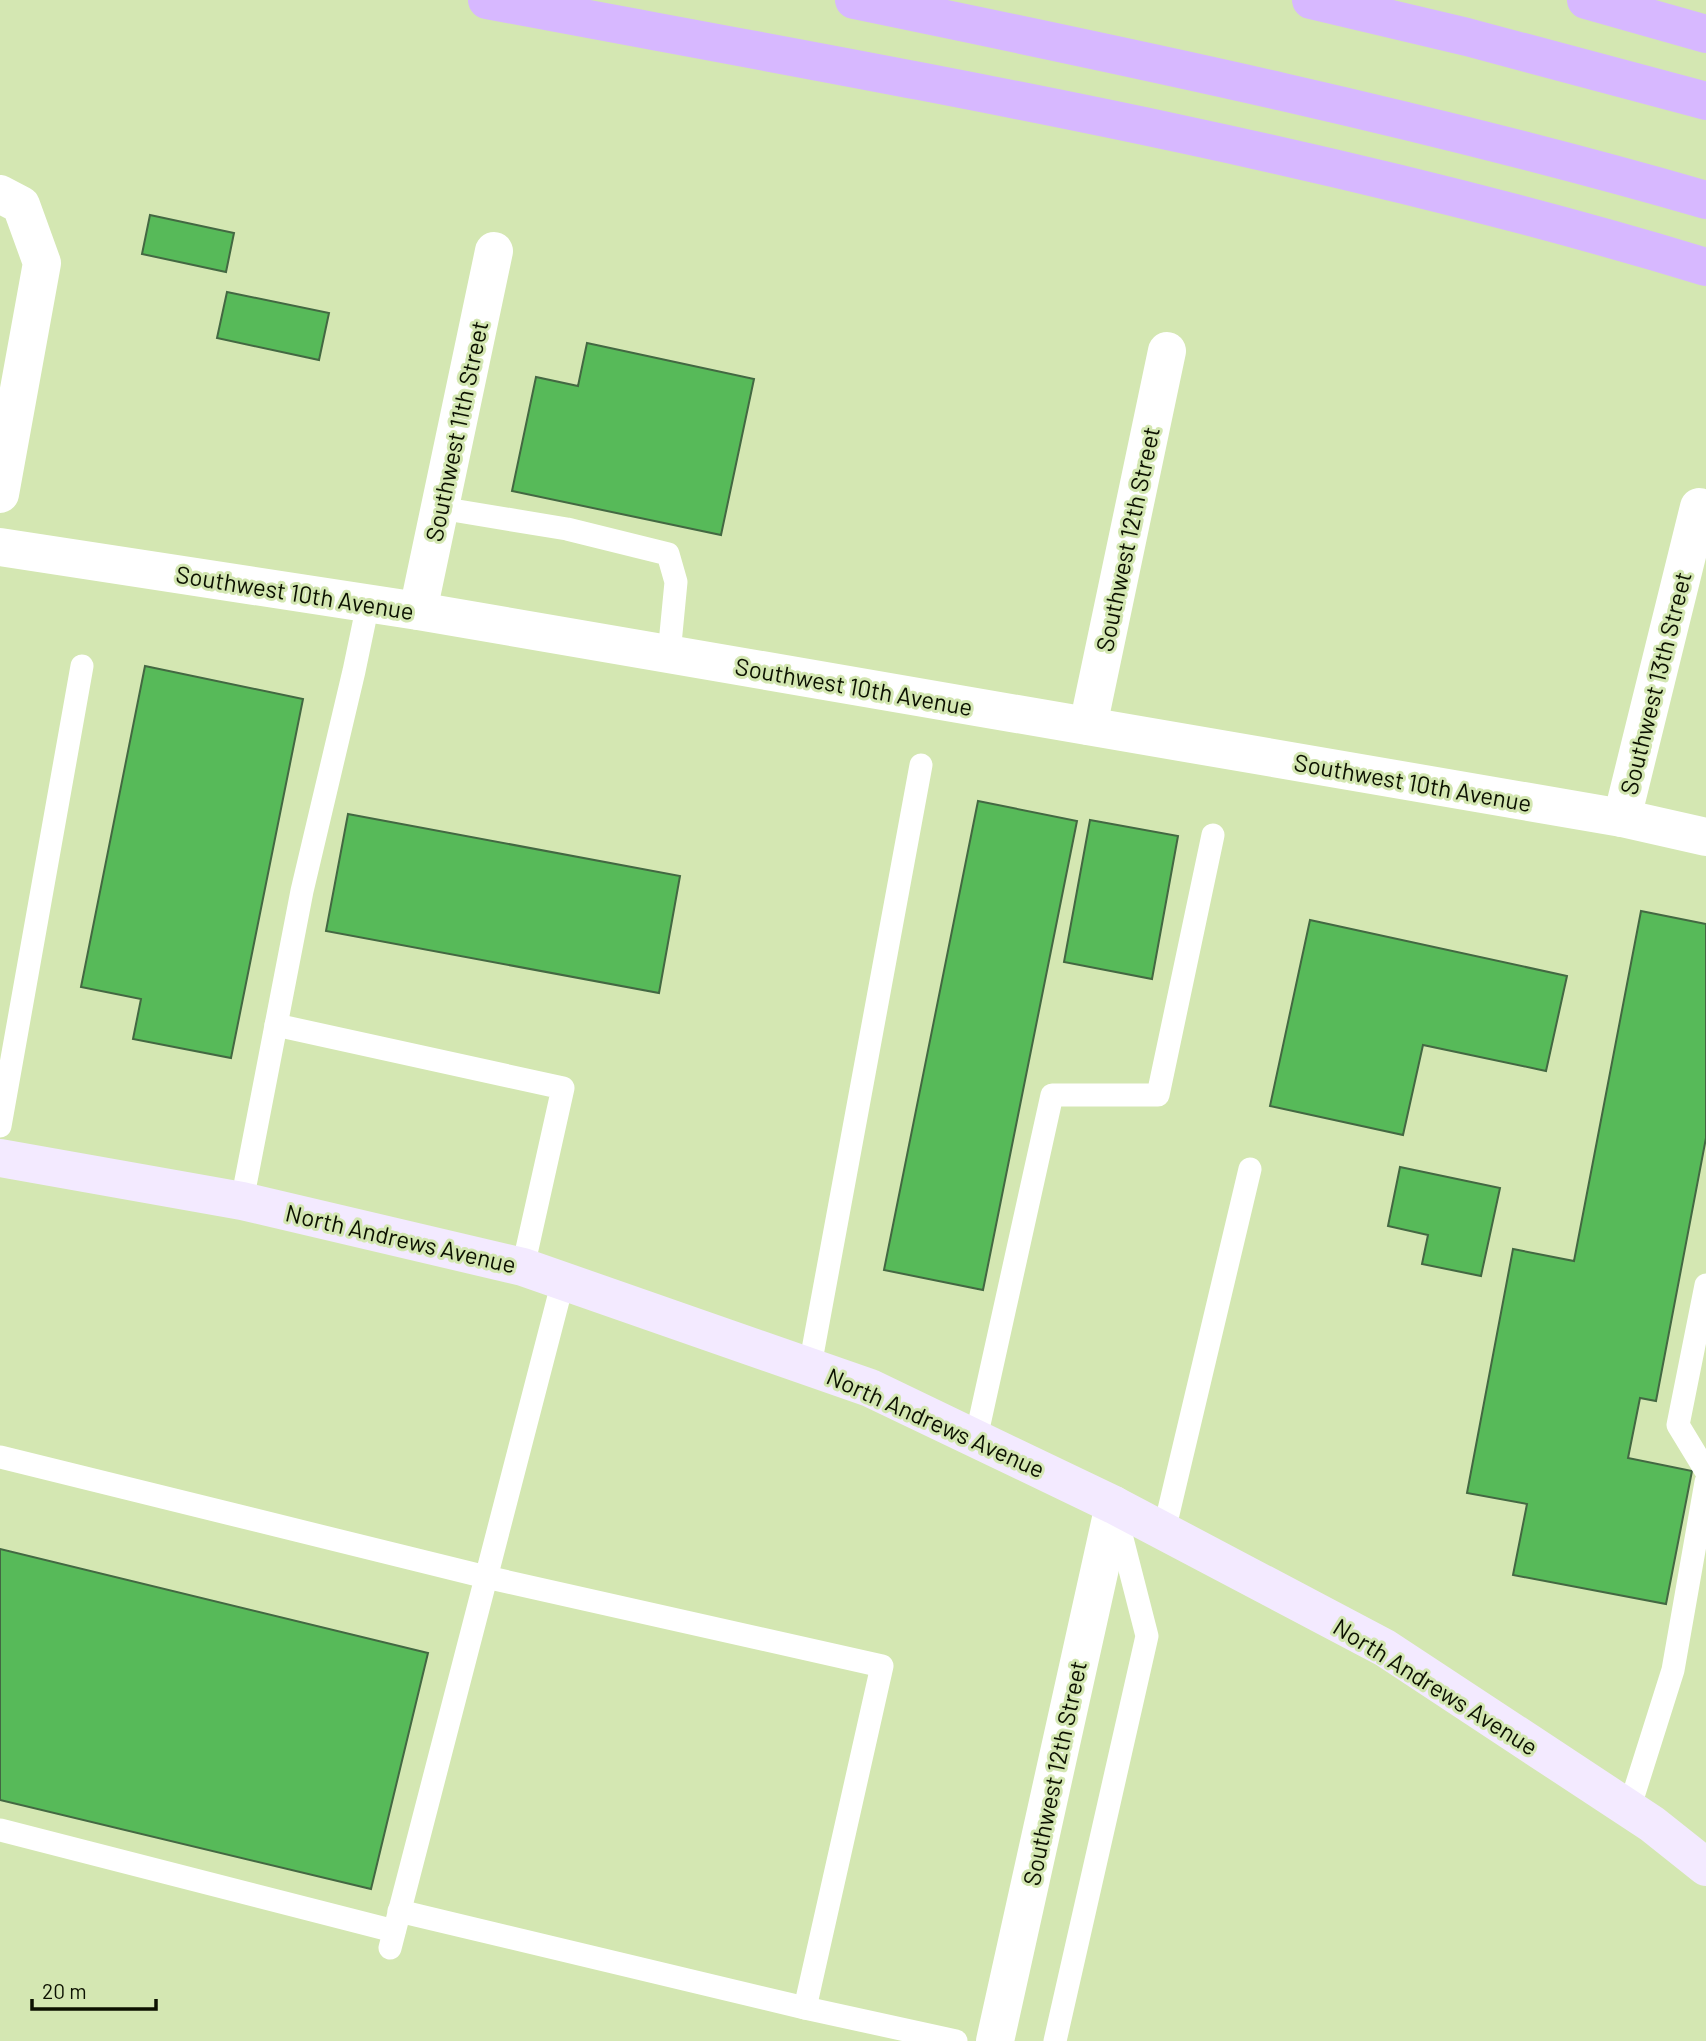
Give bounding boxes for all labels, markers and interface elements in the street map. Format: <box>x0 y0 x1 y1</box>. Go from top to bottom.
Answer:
street label: Southwest 11th Street <box>418 318 494 544</box>
street label: Southwest 12th Street <box>1089 424 1165 654</box>
street label: Southwest 10th Avenue <box>174 559 416 625</box>
street label: Southwest 13th Street <box>1613 569 1697 797</box>
street label: Southwest 10th Avenue <box>733 651 975 721</box>
street label: Southwest 10th Avenue <box>1292 747 1534 817</box>
street label: North Andrews Avenue <box>283 1197 519 1279</box>
street label: North Andrews Avenue <box>823 1361 1049 1483</box>
street label: North Andrews Avenue <box>1328 1611 1544 1761</box>
street label: Southwest 12th Street <box>1016 1658 1092 1888</box>
scale bar <box>32 1968 156 2012</box>
text: 20 m <box>42 1978 87 2003</box>

